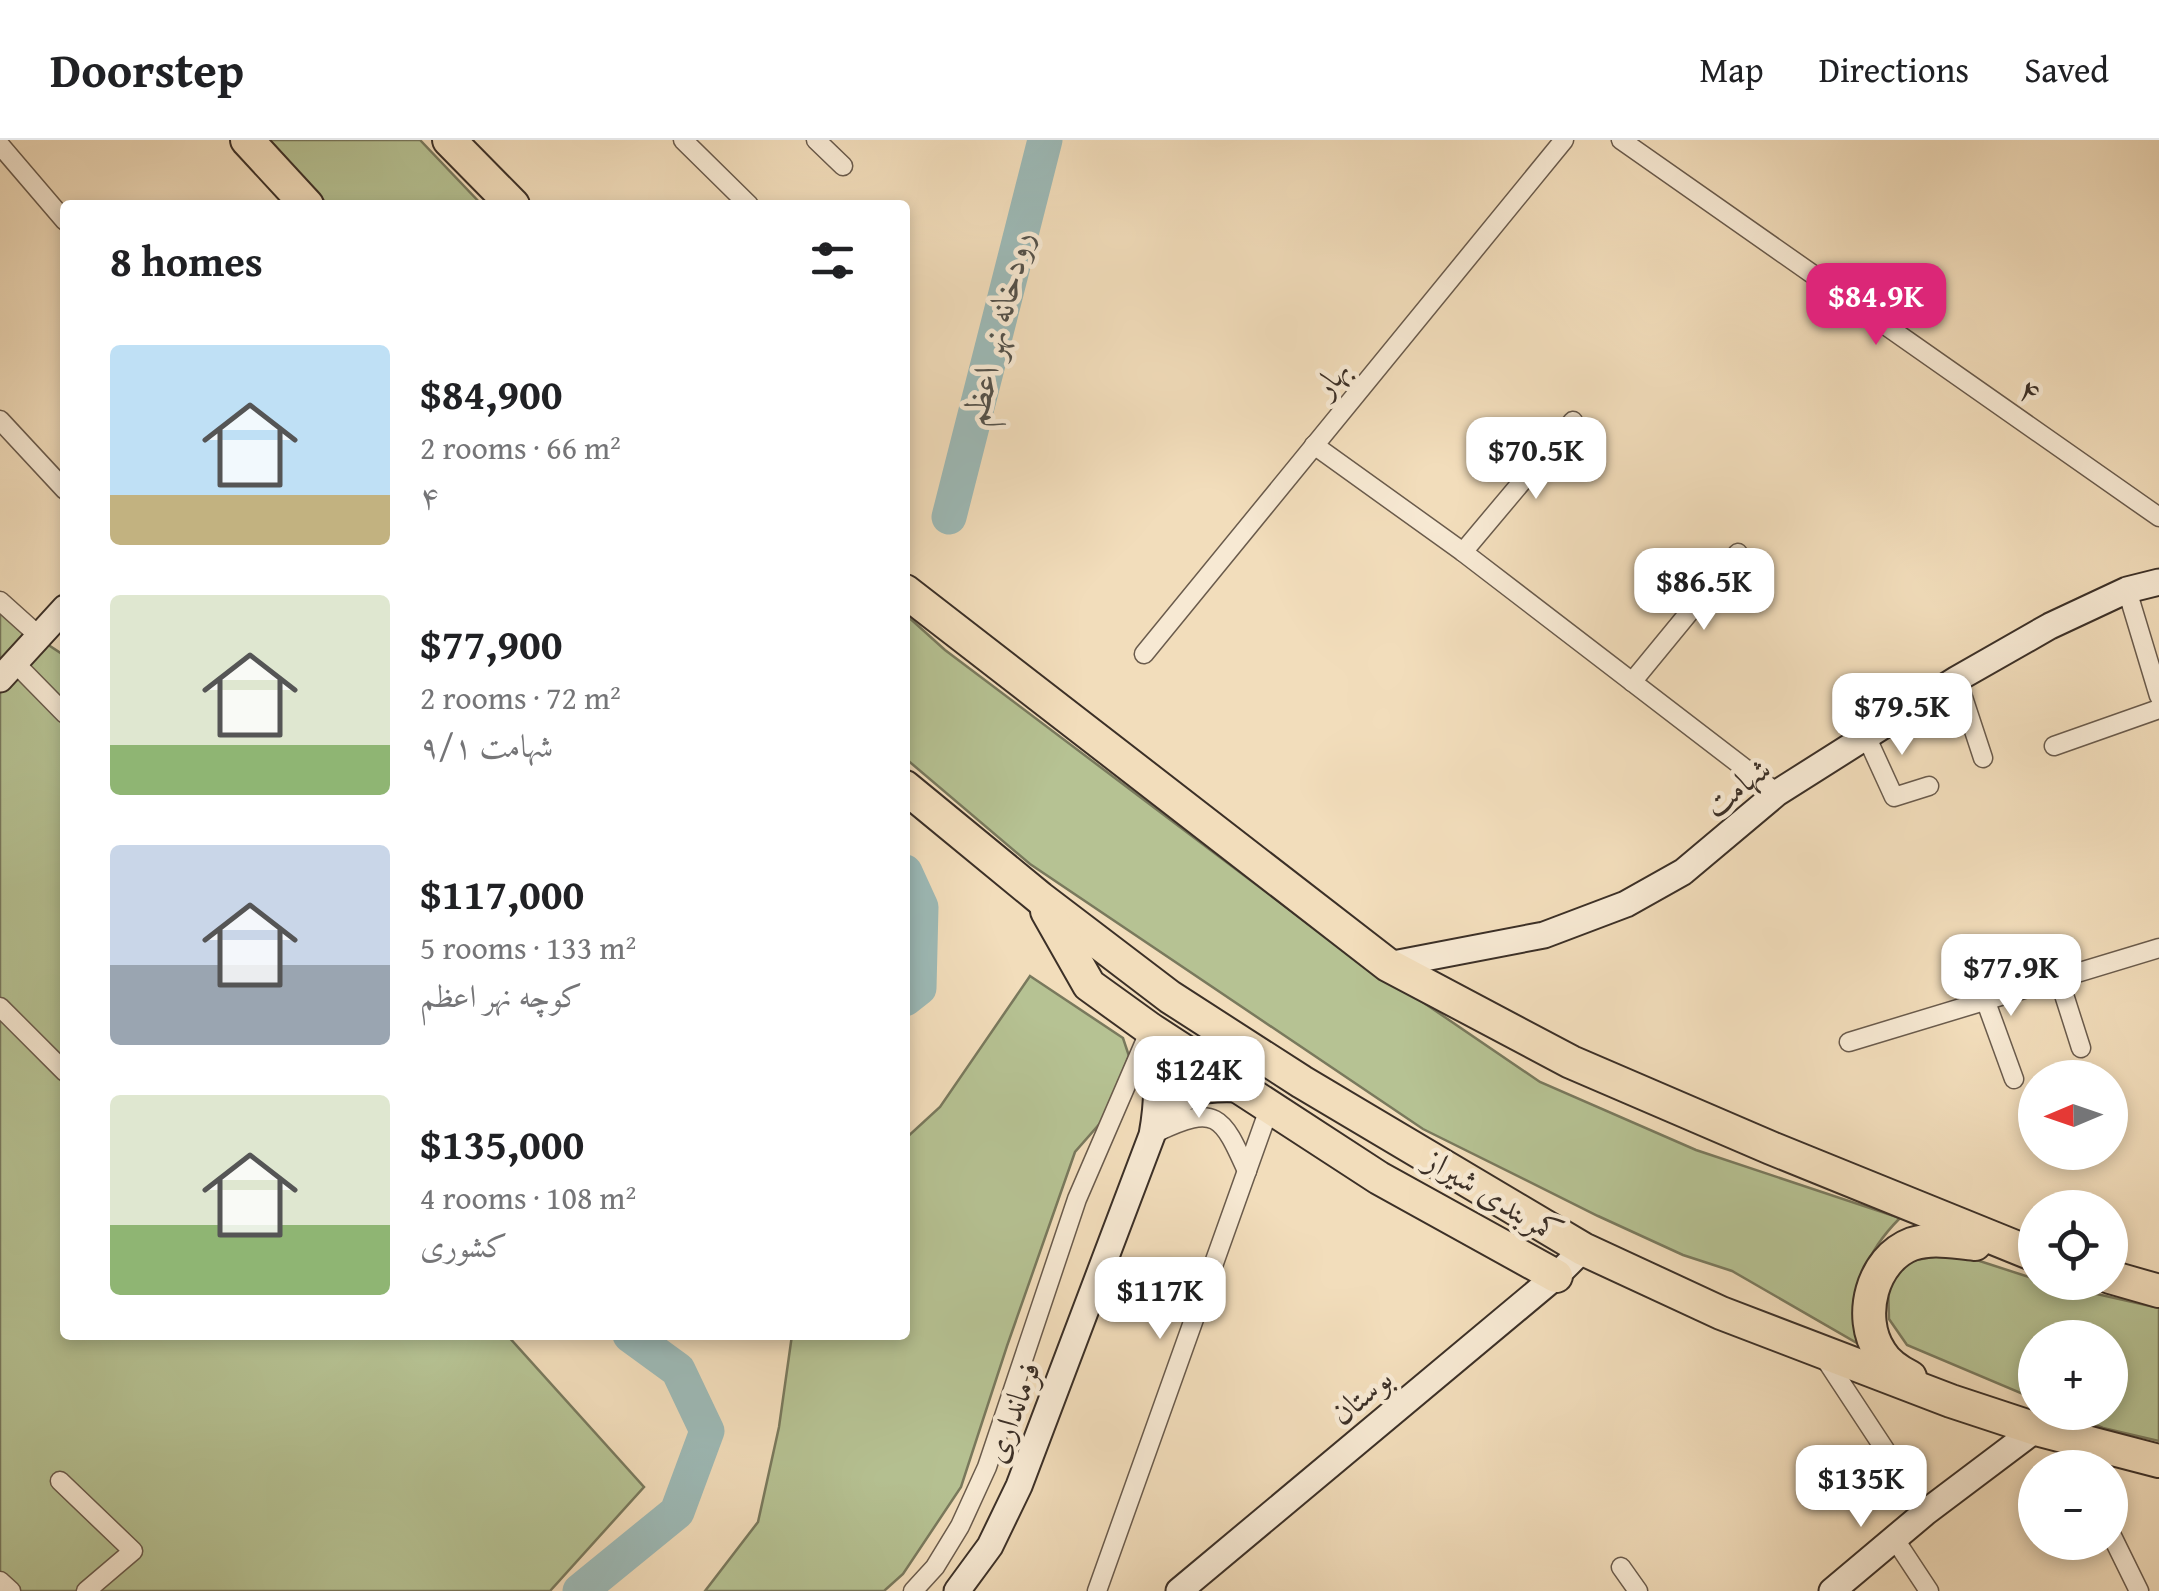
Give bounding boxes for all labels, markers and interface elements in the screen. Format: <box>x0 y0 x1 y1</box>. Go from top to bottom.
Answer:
text: Doorstep <box>50 34 244 105</box>
text: Map <box>1700 44 1764 95</box>
text: Directions <box>1819 44 1969 95</box>
text: Saved <box>2024 44 2109 95</box>
water label: رودخانه نهر اعظم <box>948 225 1053 433</box>
text: 8 homes <box>110 230 263 291</box>
icon: filters <box>805 233 860 288</box>
pin: $84.9K <box>1795 263 1957 348</box>
text: $84.9K <box>1828 272 1924 319</box>
street label: بهار <box>1299 348 1361 409</box>
text: $84,900 <box>420 363 562 424</box>
street label: ۴ <box>2009 365 2051 414</box>
icon: home <box>190 385 310 505</box>
pin: $70.5K <box>1455 417 1617 502</box>
text: 2 rooms · 66 m² <box>420 424 621 471</box>
text: $70.5K <box>1488 426 1584 473</box>
text: ۴ <box>420 472 439 519</box>
pin: $86.5K <box>1623 548 1785 633</box>
text: $86.5K <box>1656 557 1752 604</box>
text: $77,900 <box>420 613 562 674</box>
icon: home <box>190 635 310 755</box>
pin: $79.5K <box>1821 673 1983 758</box>
text: 2 rooms · 72 m² <box>420 674 621 721</box>
text: $79.5K <box>1854 682 1950 729</box>
text: ۹/۱ شهامت <box>420 722 553 769</box>
street label: شهامت <box>1693 745 1780 828</box>
text: $117,000 <box>420 863 584 924</box>
icon: home <box>190 885 310 1005</box>
text: 5 rooms · 133 m² <box>420 924 636 971</box>
pin: $77.9K <box>1930 934 2092 1019</box>
text: $77.9K <box>1963 943 2059 990</box>
text: کوچه نهر اعظم <box>420 972 582 1019</box>
pin: $124K <box>1129 1036 1269 1121</box>
text: $124K <box>1156 1045 1242 1092</box>
north arrow <box>2018 1060 2128 1170</box>
map controls <box>2018 1060 2128 1560</box>
text: $135,000 <box>420 1113 584 1174</box>
street label: کمربندی شیراز <box>1414 1134 1572 1255</box>
icon: home <box>190 1135 310 1255</box>
text: 4 rooms · 108 m² <box>420 1174 636 1221</box>
button: locate <box>2018 1190 2128 1300</box>
text: کشوری <box>420 1222 508 1269</box>
pin: $117K <box>1090 1257 1230 1342</box>
text: $117K <box>1117 1266 1203 1313</box>
button: + <box>2018 1320 2128 1430</box>
street label: فرمانداری <box>971 1354 1052 1469</box>
street label: بوستان <box>1319 1356 1402 1436</box>
pin: $135K <box>1791 1445 1931 1530</box>
button: − <box>2018 1450 2128 1560</box>
text: $135K <box>1818 1454 1904 1501</box>

